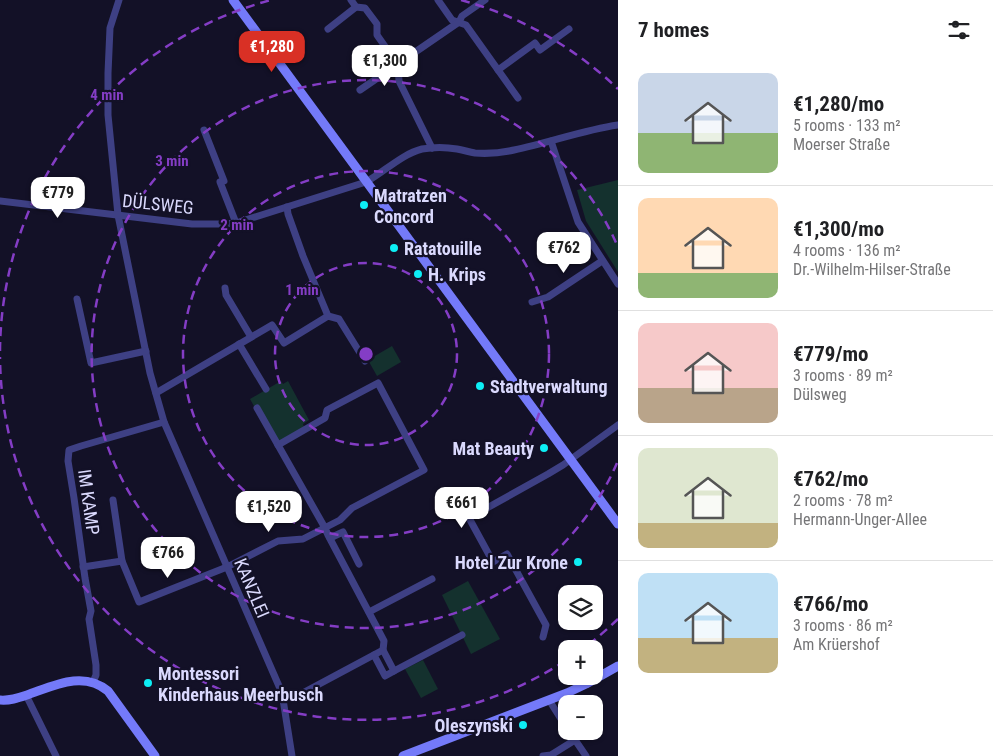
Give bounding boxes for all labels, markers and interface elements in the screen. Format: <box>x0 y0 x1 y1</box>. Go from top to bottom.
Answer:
icon: filters <box>945 16 973 44</box>
text: 7 homes <box>638 18 709 42</box>
pin: €1,280 <box>231 30 313 73</box>
text: €1,280 <box>250 37 294 56</box>
pin: €1,300 <box>344 44 426 87</box>
text: €1,300 <box>363 51 407 70</box>
text: 4 min <box>90 86 124 104</box>
text: €1,280/mo <box>793 92 884 116</box>
icon: home <box>678 93 738 153</box>
text: 5 rooms · 133 m² <box>793 116 901 135</box>
text: Moerser Straße <box>793 135 890 154</box>
text: 3 min <box>155 152 189 170</box>
pin: €779 <box>28 176 88 219</box>
text: €779 <box>42 183 74 202</box>
place label: Matratzen Concord <box>374 185 447 227</box>
street label: DÜLSWEG <box>121 190 195 218</box>
marker: Matratzen Concord <box>358 199 370 211</box>
text: 2 min <box>220 216 254 234</box>
text: €1,300/mo <box>793 217 884 241</box>
icon: home <box>678 218 738 278</box>
pin: €762 <box>534 232 594 274</box>
place label: Ratatouille <box>404 238 482 259</box>
text: €762 <box>548 238 580 257</box>
text: 4 rooms · 136 m² <box>793 241 901 260</box>
marker: Ratatouille <box>388 242 400 254</box>
text: Dr.-Wilhelm-Hilser-Straße <box>793 260 951 279</box>
place label: H. Krips <box>428 264 486 285</box>
marker: H. Krips <box>412 268 424 280</box>
text: 1 min <box>285 281 319 299</box>
text: €779/mo <box>793 342 868 366</box>
icon: home <box>678 343 738 403</box>
centre of rings <box>357 345 375 363</box>
text: 3 rooms · 89 m² <box>793 366 893 385</box>
place label: Stadtverwaltung <box>490 376 608 397</box>
marker: Stadtverwaltung <box>474 380 486 392</box>
text: Dülsweg <box>793 385 847 404</box>
place label: Mat Beauty <box>453 438 534 459</box>
marker: Mat Beauty <box>538 442 550 454</box>
text: €762/mo <box>793 467 868 491</box>
street label: IM KAMP <box>74 468 104 536</box>
icon: home <box>678 468 738 528</box>
pin: €661 <box>432 486 492 529</box>
pin: €1,520 <box>228 490 310 533</box>
text: 2 rooms · 78 m² <box>793 491 893 510</box>
text: €661 <box>446 493 478 512</box>
text: €1,520 <box>247 497 291 516</box>
text: Hermann-Unger-Allee <box>793 510 927 529</box>
pin: €766 <box>138 536 198 579</box>
text: €766 <box>152 543 184 562</box>
place label: Hotel Zur Krone <box>455 552 568 573</box>
street label: KANZLEI <box>230 555 274 621</box>
marker: Hotel Zur Krone <box>572 556 584 568</box>
map controls <box>558 585 603 740</box>
button: layers <box>558 585 603 630</box>
text: €766/mo <box>793 592 868 616</box>
icon: home <box>678 593 738 653</box>
text: 3 rooms · 86 m² <box>793 616 893 635</box>
text: Am Krüershof <box>793 635 880 654</box>
button: + <box>558 640 603 685</box>
place label: Montessori Kinderhaus Meerbusch <box>158 663 323 705</box>
marker: Montessori Kinderhaus Meerbusch <box>142 677 154 689</box>
button: − <box>558 695 603 740</box>
place label: Oleszynski <box>434 715 513 736</box>
marker: Oleszynski <box>517 719 529 731</box>

